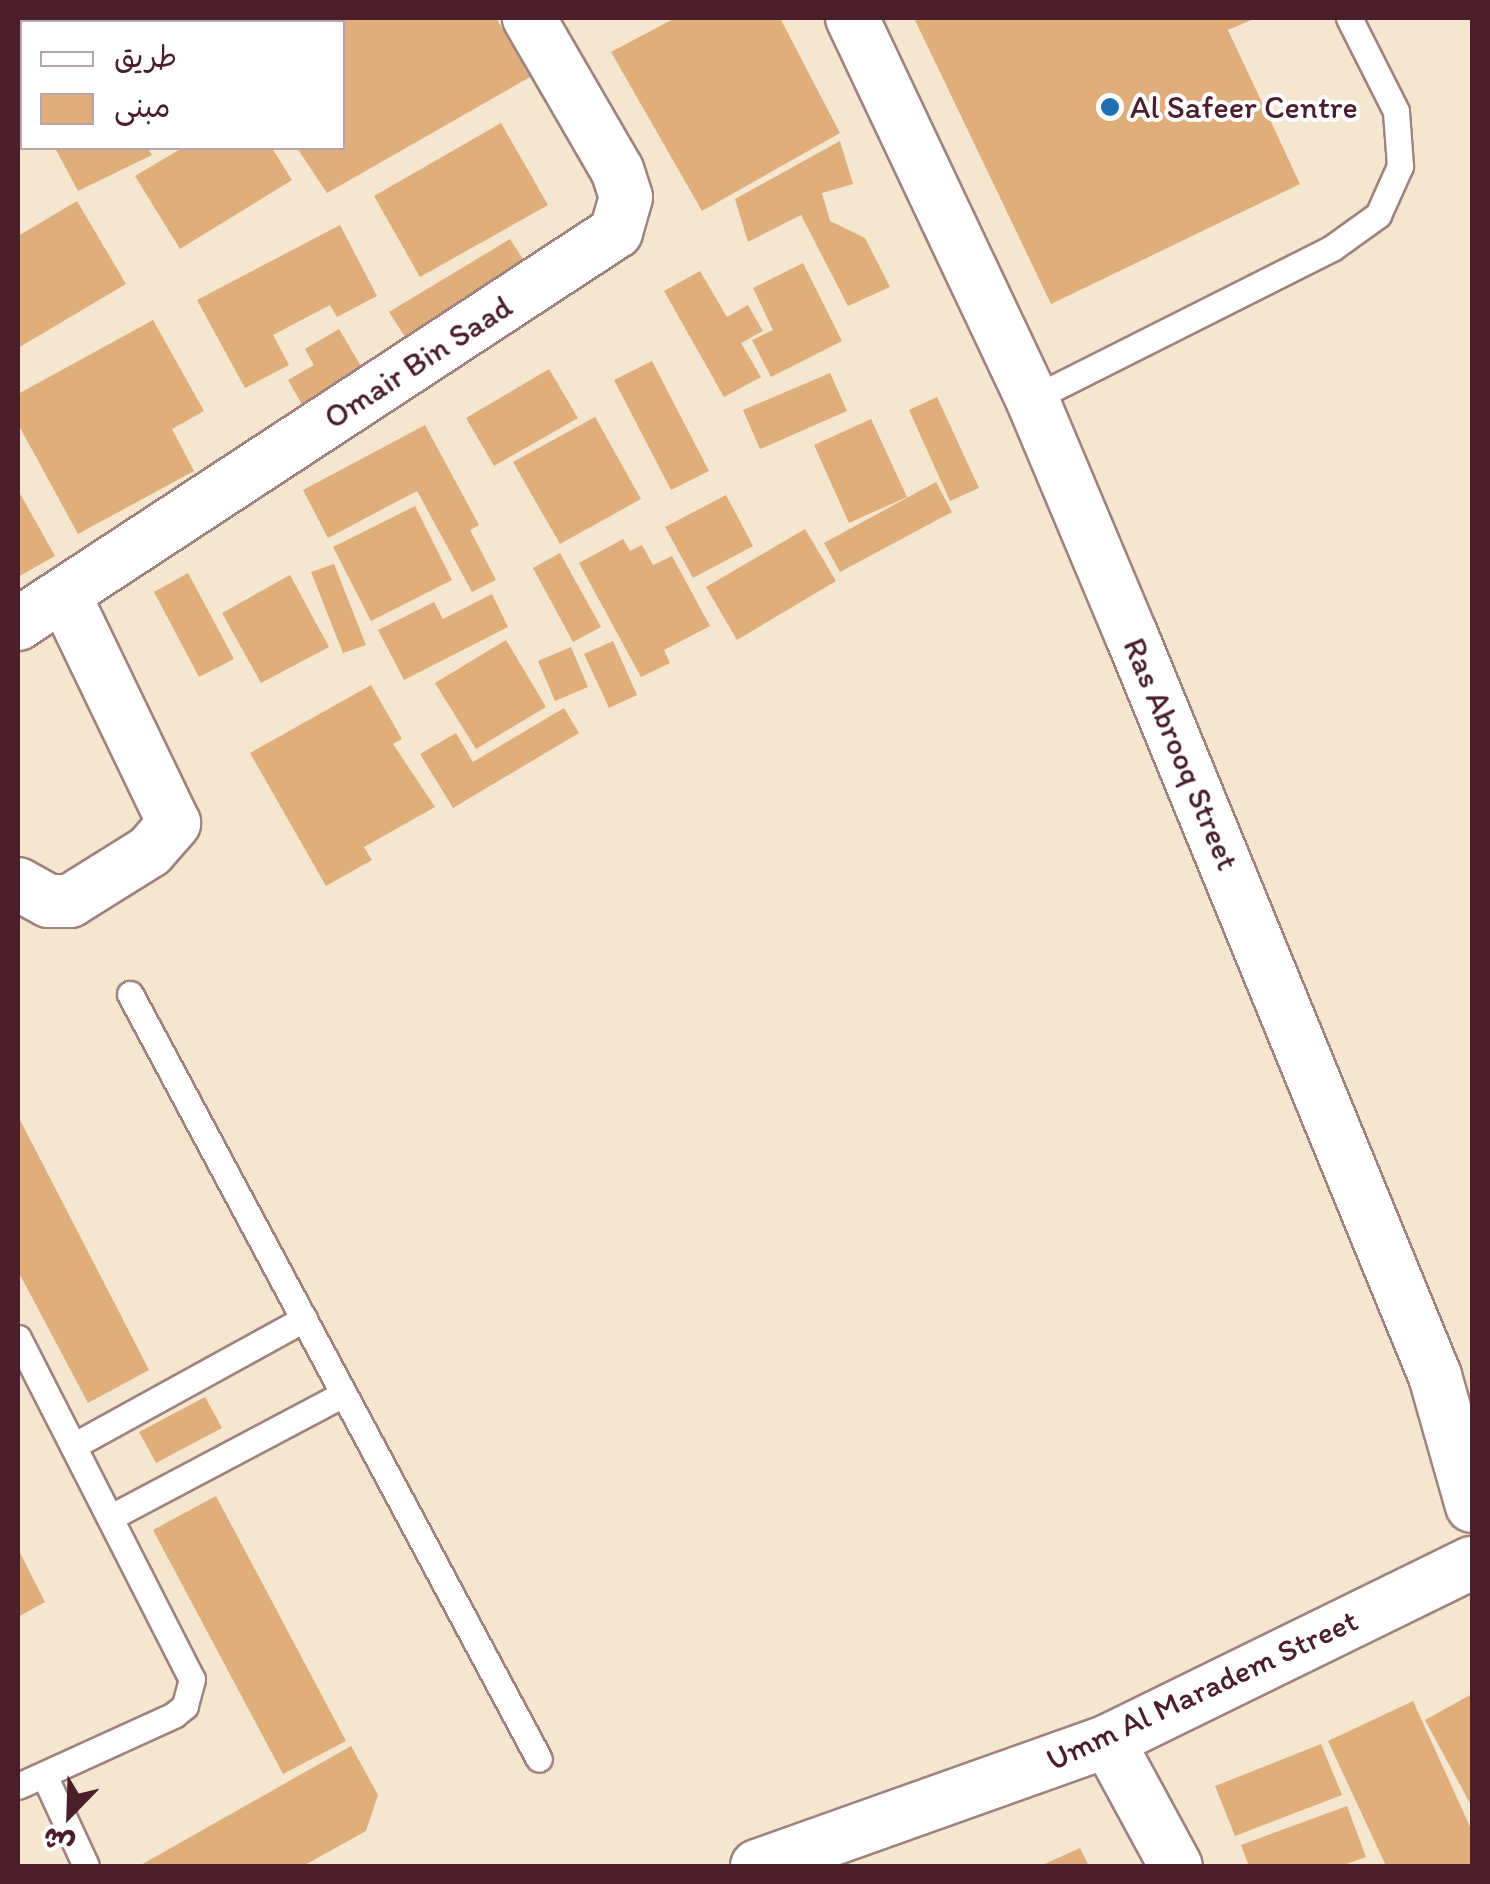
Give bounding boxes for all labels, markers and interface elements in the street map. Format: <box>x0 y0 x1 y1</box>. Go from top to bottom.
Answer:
legend <box>20 20 345 150</box>
text: طريق <box>114 38 177 75</box>
text: مبنى <box>114 88 170 125</box>
place label: Al Safeer Centre <box>1130 88 1357 126</box>
marker: Al Safeer Centre <box>1099 96 1121 118</box>
street label: Omair Bin Saad <box>317 287 519 437</box>
street label: Ras Abrooq Street <box>1115 633 1247 875</box>
street label: Umm Al Maradem Street <box>1040 1601 1364 1779</box>
north arrow <box>20 1764 120 1864</box>
text: ش <box>37 1820 79 1863</box>

